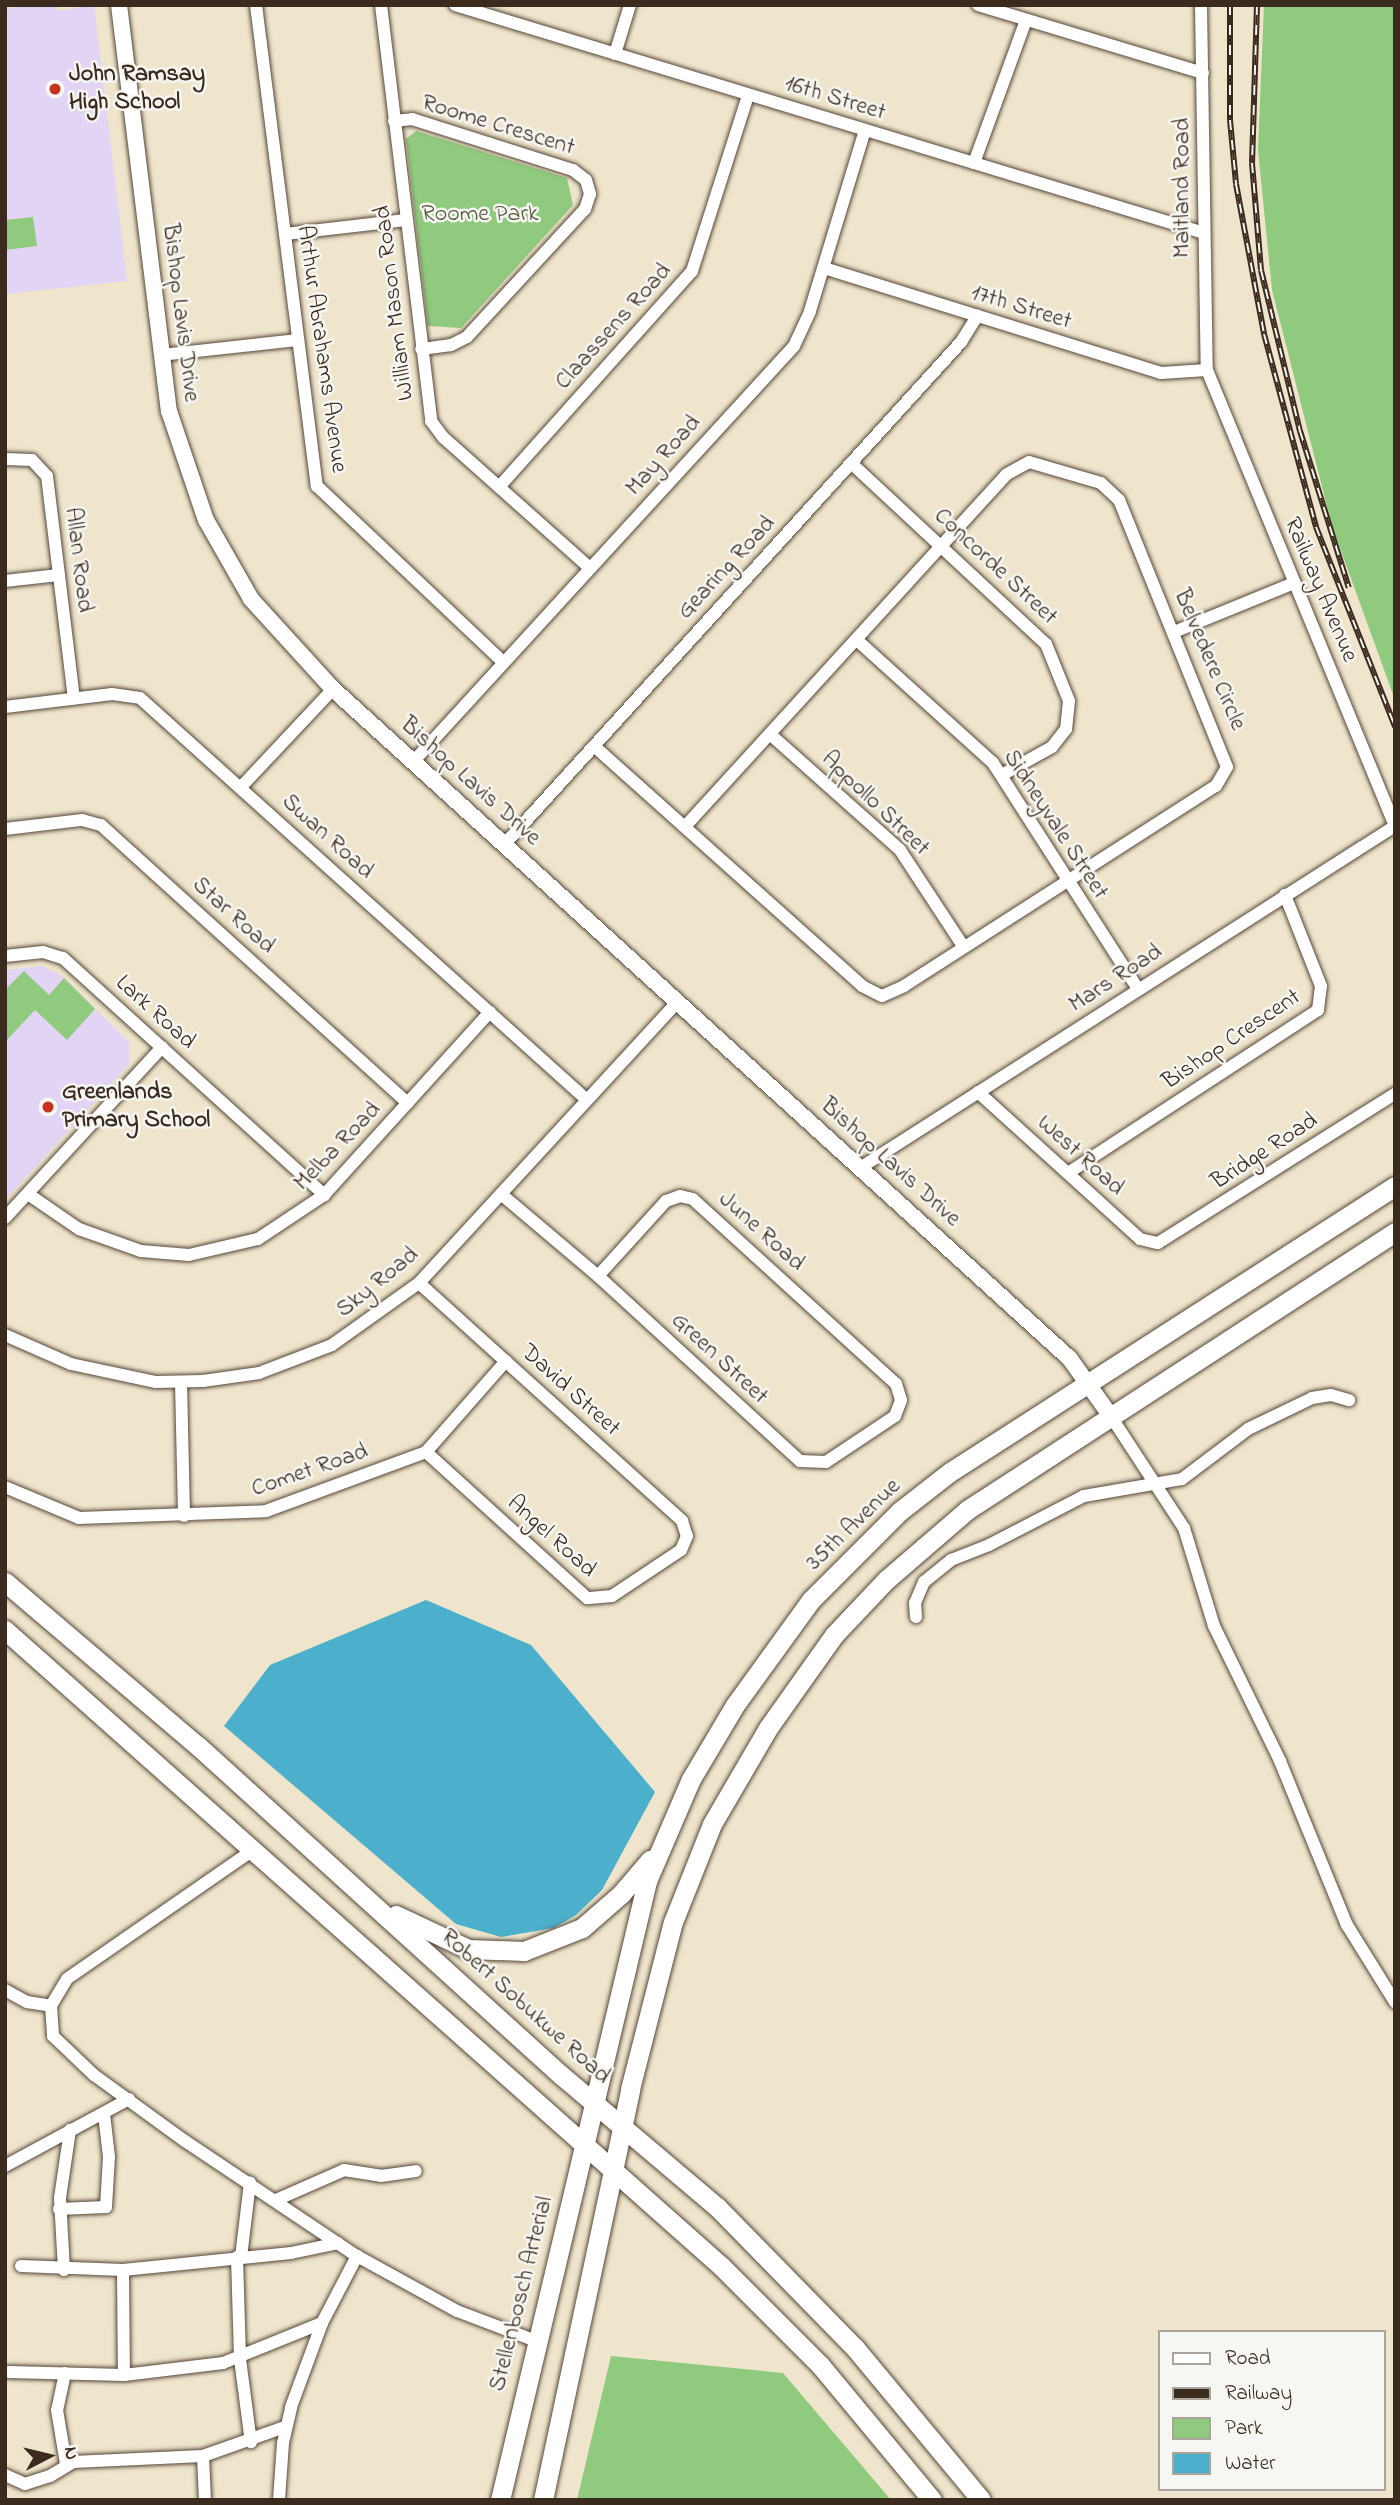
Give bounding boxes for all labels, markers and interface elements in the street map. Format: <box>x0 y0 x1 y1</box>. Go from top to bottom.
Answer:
place label: John Ramsay High School <box>69 61 205 117</box>
street label: 16th Street <box>781 70 889 128</box>
marker: John Ramsay High School <box>47 81 63 97</box>
street label: Roome Crescent <box>418 89 578 163</box>
street label: Maitland Road <box>1169 118 1197 258</box>
park label: Roome Park <box>422 201 538 229</box>
street label: William Mason Road <box>369 204 421 402</box>
street label: Bishop Lavis Drive <box>155 222 205 404</box>
street label: Arthur Abrahams Avenue <box>289 223 353 475</box>
street label: Claassens Road <box>550 258 678 396</box>
street label: 17th Street <box>967 279 1075 337</box>
street label: May Road <box>620 410 708 502</box>
street label: Concorde Street <box>927 502 1063 632</box>
street label: Allan Road <box>57 506 99 614</box>
street label: Gearing Road <box>672 510 782 626</box>
street label: Railway Avenue <box>1277 513 1363 667</box>
street label: Belvedere Circle <box>1166 585 1252 735</box>
street label: Bishop Lavis Drive <box>394 711 546 853</box>
street label: Appollo Street <box>815 745 935 863</box>
street label: Sidneyvale Street <box>996 745 1114 905</box>
street label: Swan Road <box>275 788 379 886</box>
street label: Star Road <box>185 871 281 961</box>
street label: Mars Road <box>1064 938 1168 1020</box>
street label: Lark Road <box>109 970 201 1056</box>
street label: Bishop Crescent <box>1157 983 1307 1097</box>
place label: Greenlands Primary School <box>62 1079 210 1135</box>
street label: Bishop Lavis Drive <box>814 1092 966 1234</box>
street label: Melba Road <box>288 1096 388 1198</box>
marker: Greenlands Primary School <box>40 1099 56 1115</box>
street label: Bridge Road <box>1206 1107 1324 1197</box>
street label: West Road <box>1030 1109 1130 1203</box>
street label: June Road <box>712 1186 810 1278</box>
street label: Sky Road <box>331 1241 425 1325</box>
street label: Green Street <box>664 1307 774 1411</box>
street label: David Street <box>514 1339 626 1443</box>
street label: Comet Road <box>248 1438 372 1504</box>
street label: 35th Avenue <box>801 1473 907 1577</box>
street label: Angel Road <box>500 1489 602 1585</box>
street label: Robert Sobukwe Road <box>434 1923 616 2091</box>
street label: Stellenbosch Arterial <box>484 2193 560 2395</box>
legend <box>1158 2330 1386 2491</box>
text: Road <box>1225 2344 1271 2374</box>
text: Railway <box>1225 2379 1292 2409</box>
text: Park <box>1225 2414 1263 2444</box>
north arrow <box>14 2421 84 2491</box>
text: N <box>56 2445 85 2461</box>
text: Water <box>1225 2449 1276 2479</box>

